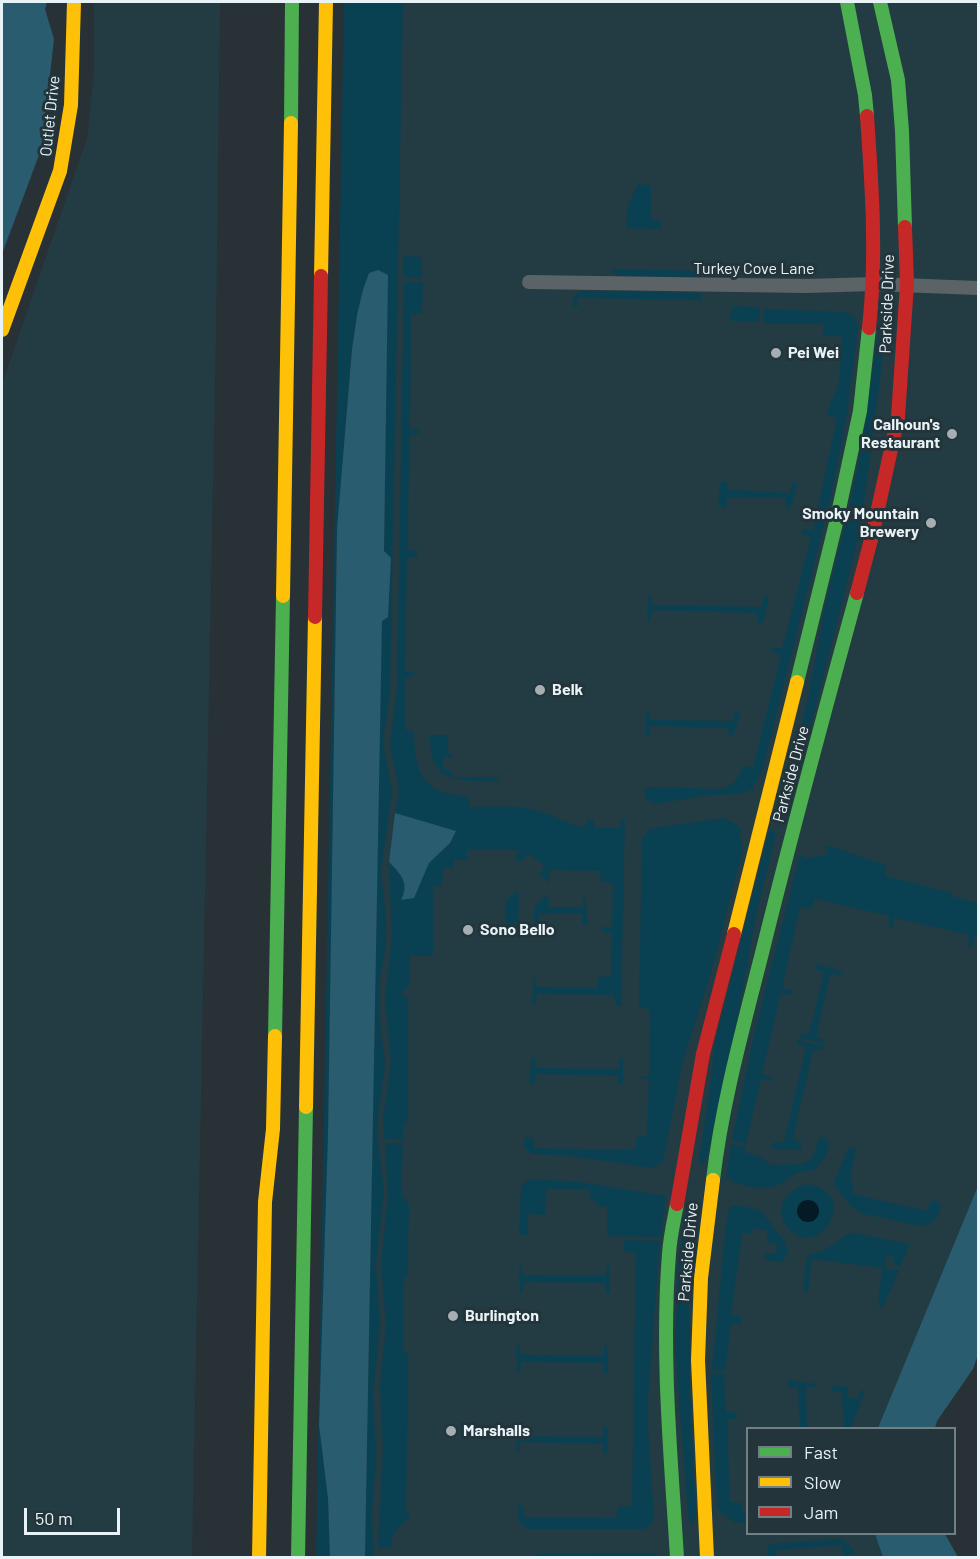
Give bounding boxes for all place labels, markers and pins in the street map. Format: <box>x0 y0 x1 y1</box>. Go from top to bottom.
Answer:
place label: Pei Wei <box>788 343 839 363</box>
marker: Pei Wei <box>769 346 783 360</box>
place label: Calhoun's Restaurant <box>861 415 940 453</box>
marker: Calhoun's Restaurant <box>945 427 959 441</box>
place label: Smoky Mountain Brewery <box>802 504 919 542</box>
marker: Smoky Mountain Brewery <box>924 516 938 530</box>
place label: Belk <box>552 680 583 700</box>
marker: Belk <box>533 683 547 697</box>
place label: Sono Bello <box>480 920 555 940</box>
marker: Sono Bello <box>461 923 475 937</box>
place label: Burlington <box>465 1306 539 1326</box>
marker: Burlington <box>446 1309 460 1323</box>
place label: Marshalls <box>463 1421 530 1441</box>
marker: Marshalls <box>444 1424 458 1438</box>

